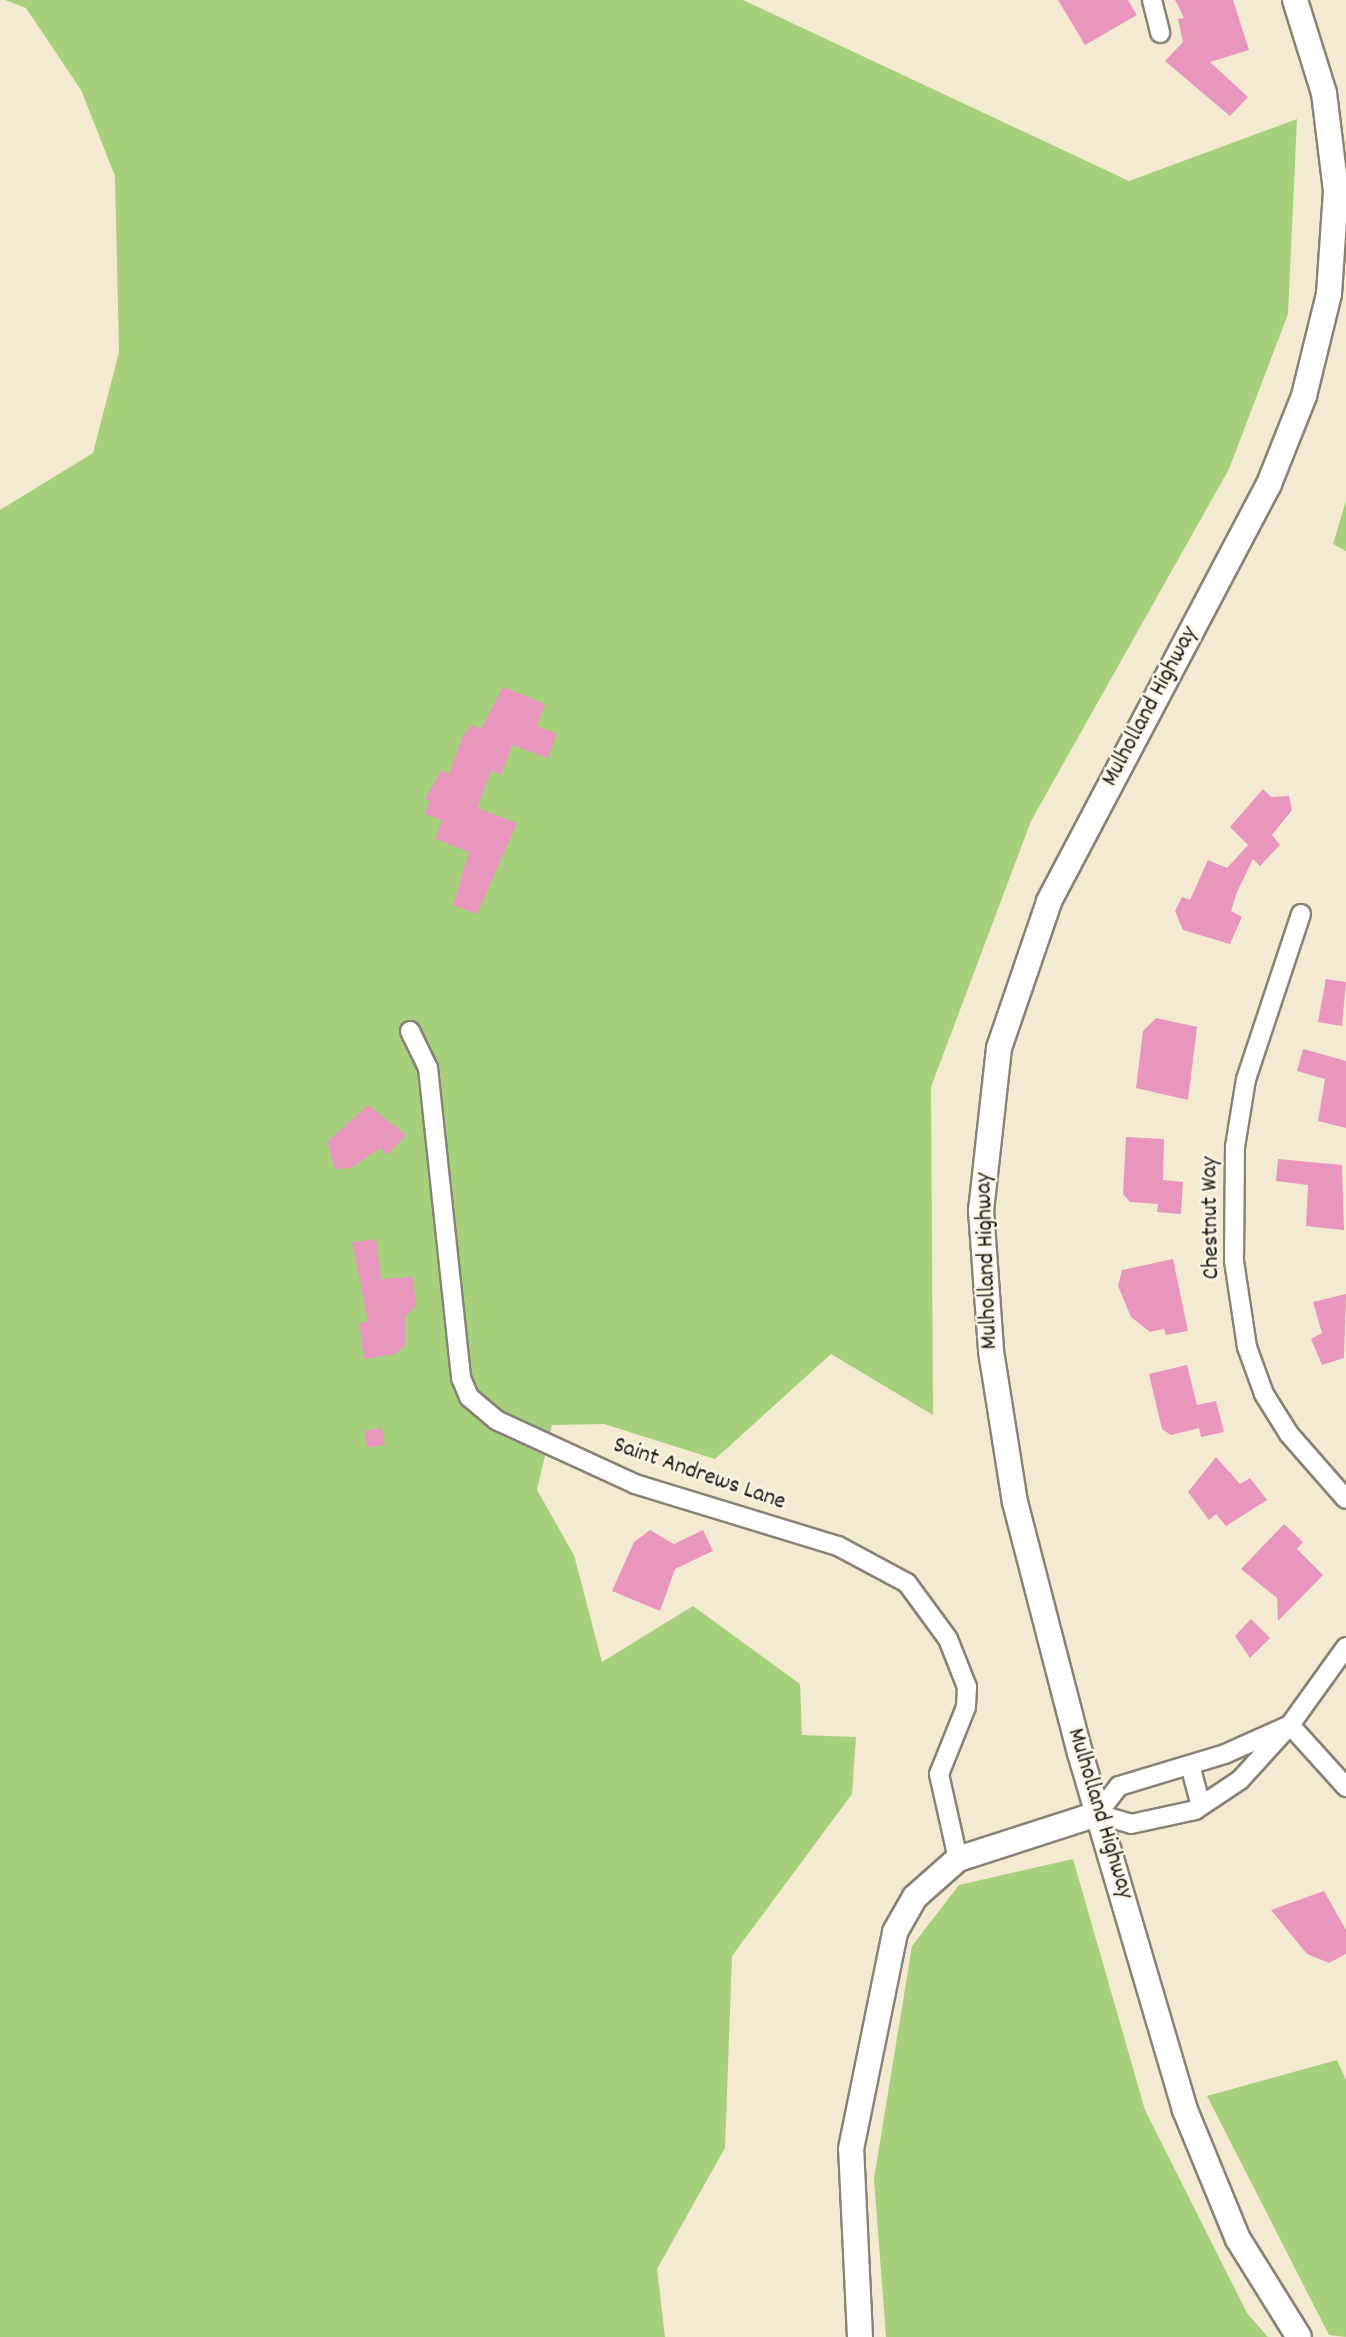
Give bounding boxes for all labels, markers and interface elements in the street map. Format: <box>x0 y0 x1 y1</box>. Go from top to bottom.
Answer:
street label: Mulholland Highway <box>1097 622 1205 792</box>
street label: Chestnut Way <box>1197 1156 1227 1280</box>
street label: Mulholland Highway <box>971 1172 1005 1350</box>
street label: Saint Andrews Lane <box>609 1432 789 1518</box>
street label: Mulholland Highway <box>1059 1725 1139 1903</box>

